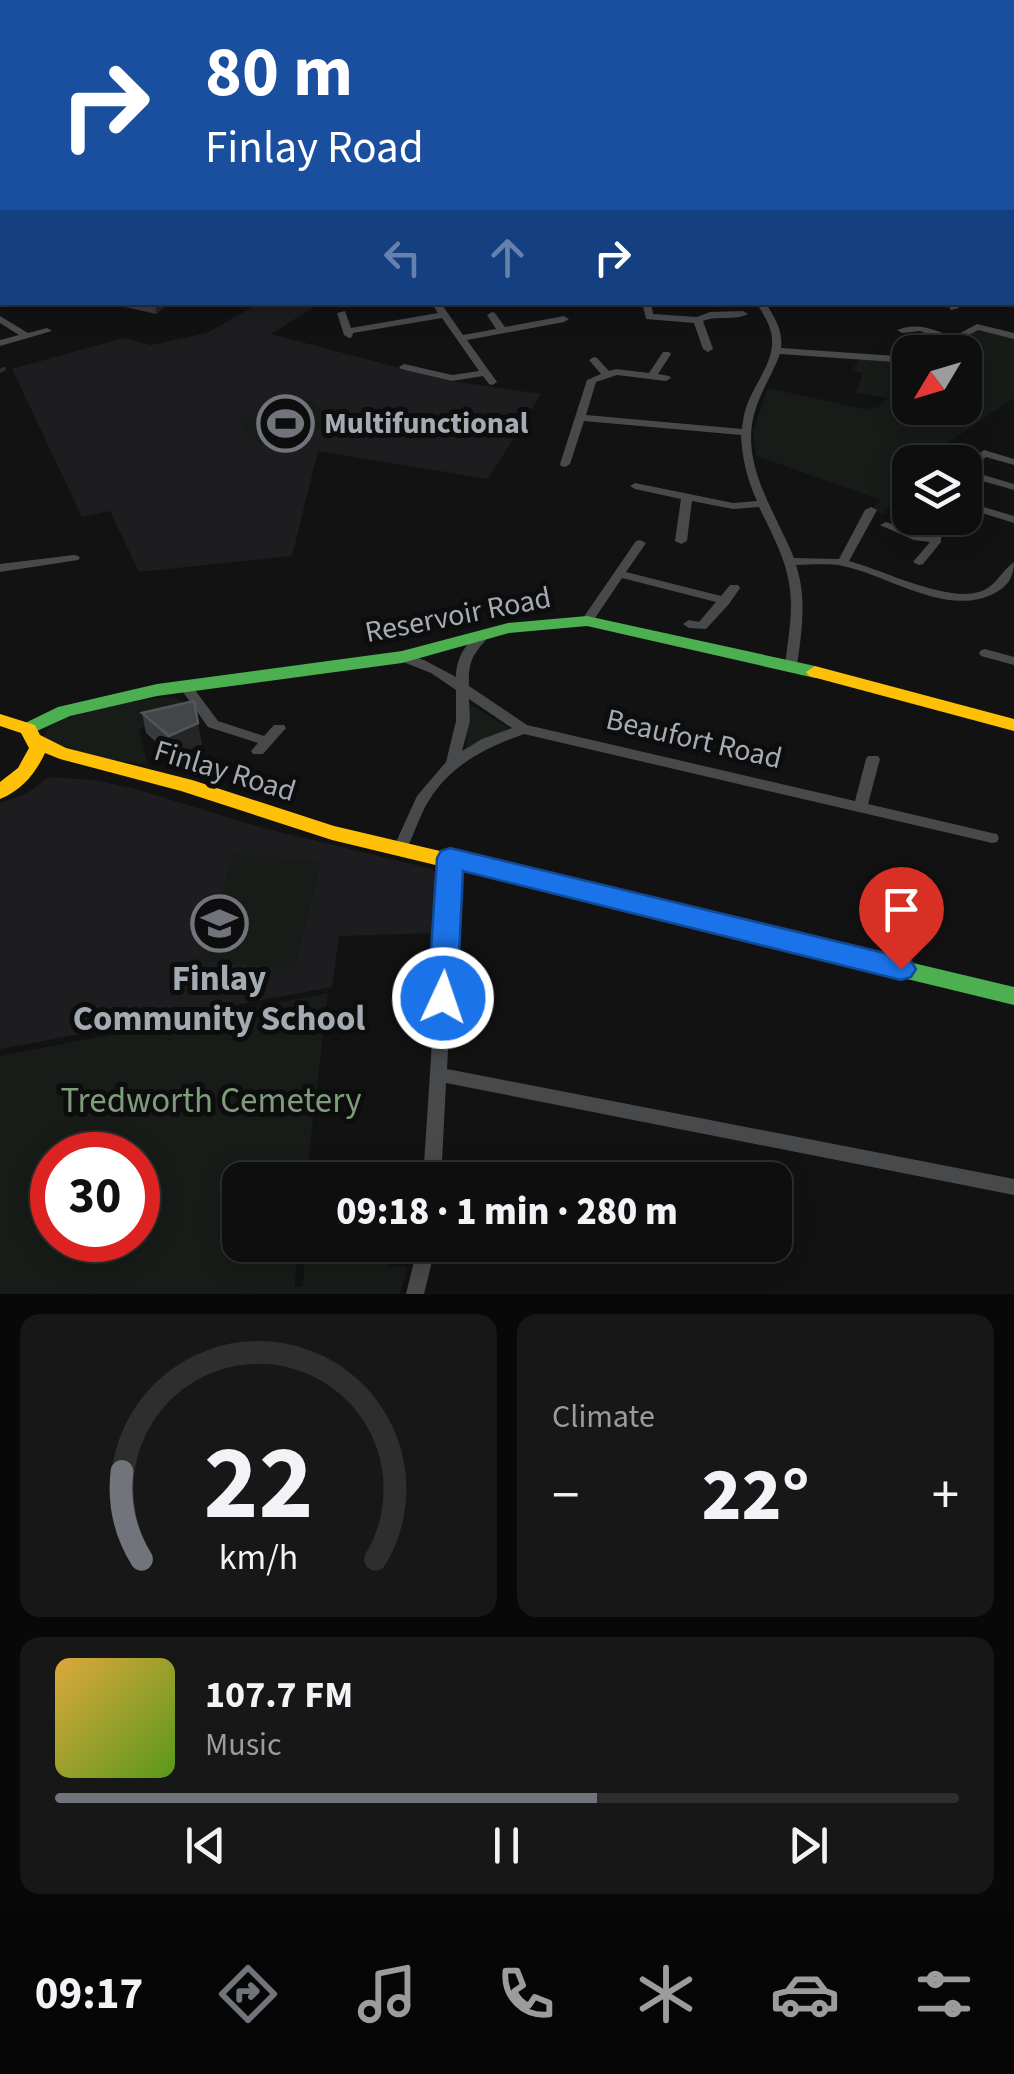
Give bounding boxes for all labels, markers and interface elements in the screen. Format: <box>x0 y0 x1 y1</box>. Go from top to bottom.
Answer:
text: 80 m <box>205 23 353 123</box>
icon: right <box>40 40 170 170</box>
text: Finlay Road <box>205 116 424 180</box>
icon: left <box>375 230 430 285</box>
icon: ahead <box>480 230 535 285</box>
icon: right <box>585 230 640 285</box>
north arrow <box>892 335 982 425</box>
map controls <box>892 335 982 535</box>
sports icon: Multifunctional <box>255 393 315 453</box>
place label: Multifunctional <box>324 402 529 445</box>
button: layers <box>892 445 982 535</box>
street label: Reservoir Road <box>361 576 555 654</box>
street label: Beaufort Road <box>602 698 786 780</box>
street label: Finlay Road <box>149 729 301 813</box>
pin <box>859 867 944 970</box>
icon: arrive <box>874 882 929 937</box>
school or university icon: Finlay Community School <box>189 893 249 953</box>
position arrow <box>391 946 495 1050</box>
place label: Finlay Community School <box>73 954 365 1044</box>
park label: Tredworth Cemetery <box>60 1076 362 1126</box>
speed limit sign: 30 <box>30 1132 160 1262</box>
text: 09:18 · 1 min · 280 m <box>336 1185 678 1239</box>
text: Climate <box>552 1394 655 1440</box>
text: 22 <box>204 1411 313 1559</box>
text: 22° <box>702 1442 809 1549</box>
text: − <box>552 1457 579 1535</box>
text: + <box>932 1457 959 1535</box>
text: km/h <box>219 1532 298 1583</box>
text: 107.7 FM <box>205 1668 353 1722</box>
text: Music <box>205 1722 282 1768</box>
icon: previous <box>178 1818 233 1873</box>
icon: pause <box>479 1818 534 1873</box>
icon: next <box>781 1818 836 1873</box>
icon: directions <box>213 1959 283 2029</box>
icon: music <box>352 1959 422 2029</box>
icon: phone <box>491 1959 561 2029</box>
icon: climate <box>631 1959 701 2029</box>
icon: car <box>770 1959 840 2029</box>
icon: filters <box>909 1959 979 2029</box>
text: 09:17 <box>35 1962 143 2026</box>

